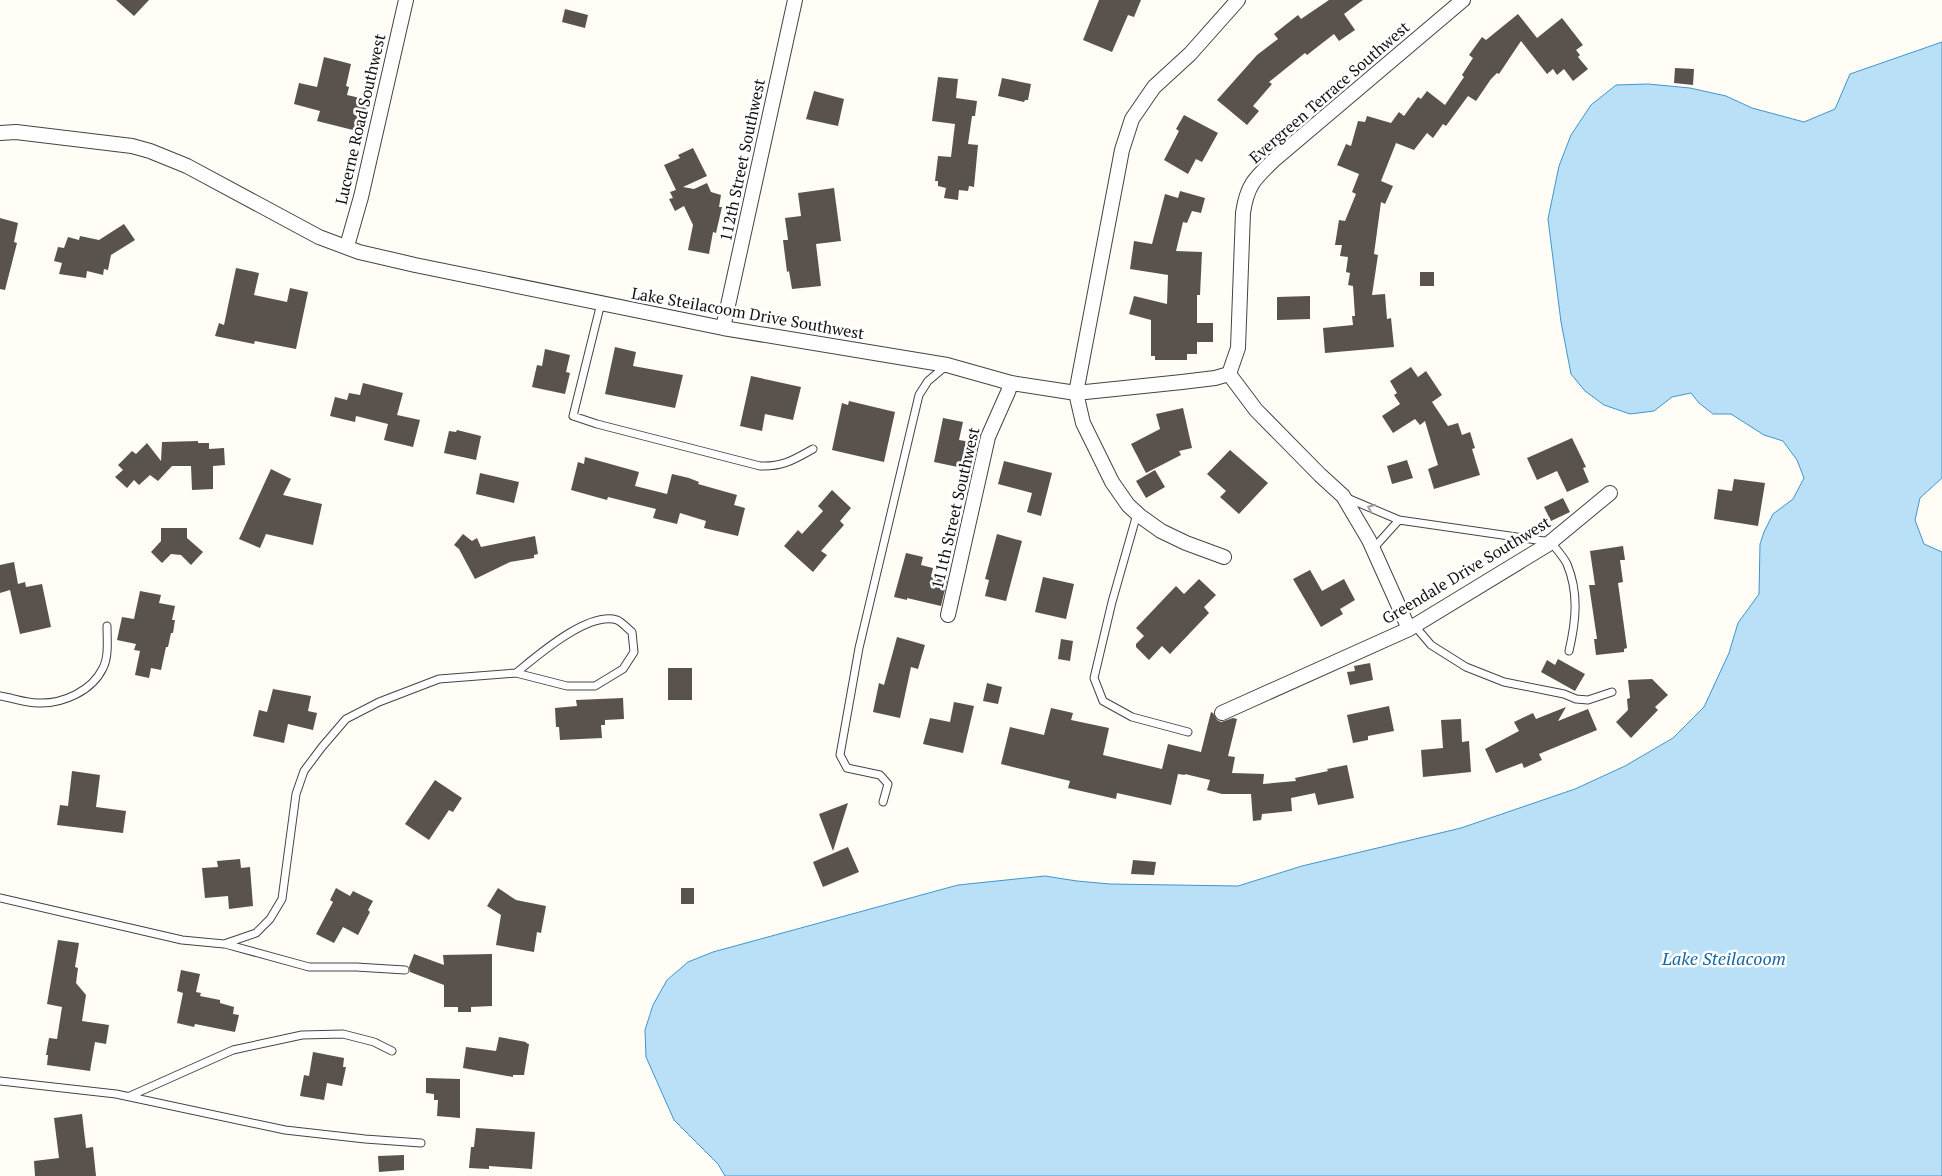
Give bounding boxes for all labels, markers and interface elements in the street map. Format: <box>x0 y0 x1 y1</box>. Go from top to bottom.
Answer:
street label: Evergreen Terrace Southwest <box>1244 16 1414 168</box>
street label: Lucerne Road Southwest <box>330 31 390 207</box>
street label: 112th Street Southwest <box>714 77 770 243</box>
street label: Lake Steilacoom Drive Southwest <box>630 282 866 344</box>
street label: 111th Street Southwest <box>926 425 984 591</box>
one-way arrow <box>1367 504 1376 515</box>
street label: Greendale Drive Southwest <box>1378 511 1554 629</box>
water label: Lake Steilacoom <box>1661 946 1786 970</box>

